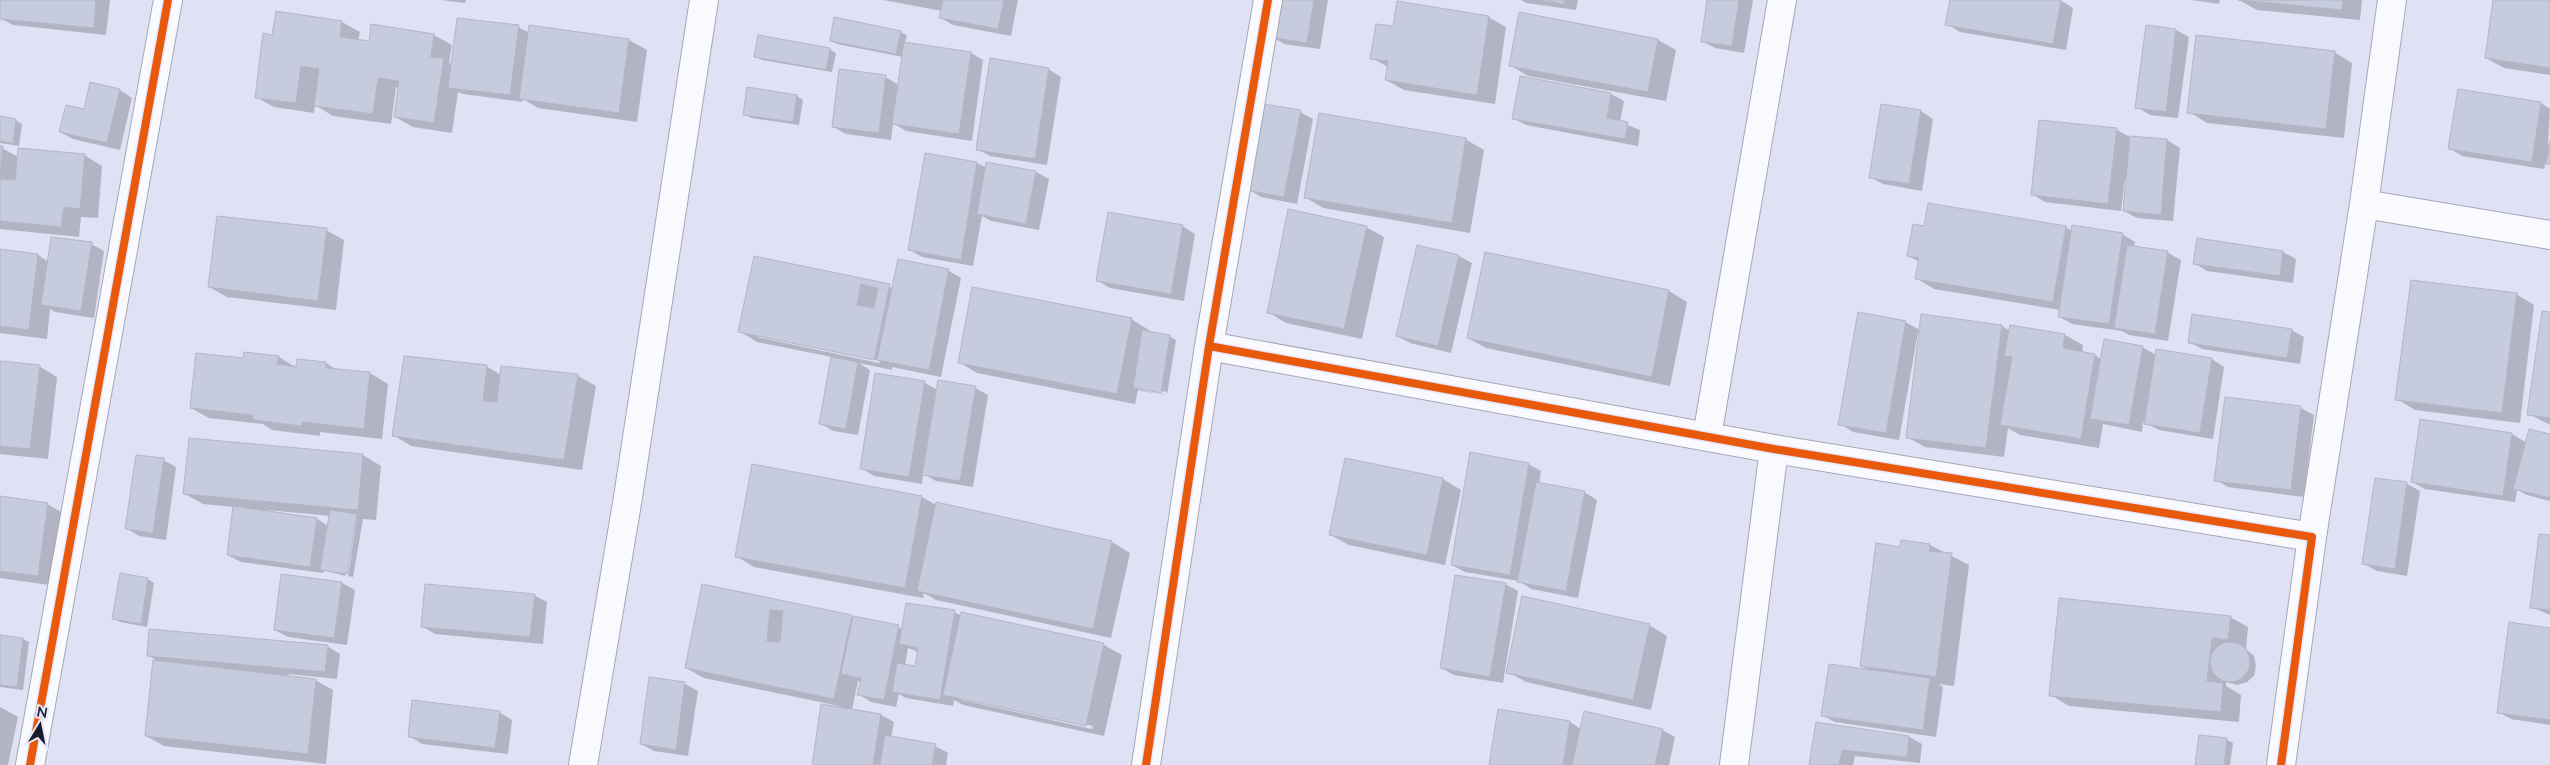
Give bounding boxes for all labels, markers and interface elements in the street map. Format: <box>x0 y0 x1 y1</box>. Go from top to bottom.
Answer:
north arrow <box>15 700 65 750</box>
text: N <box>36 702 49 721</box>

